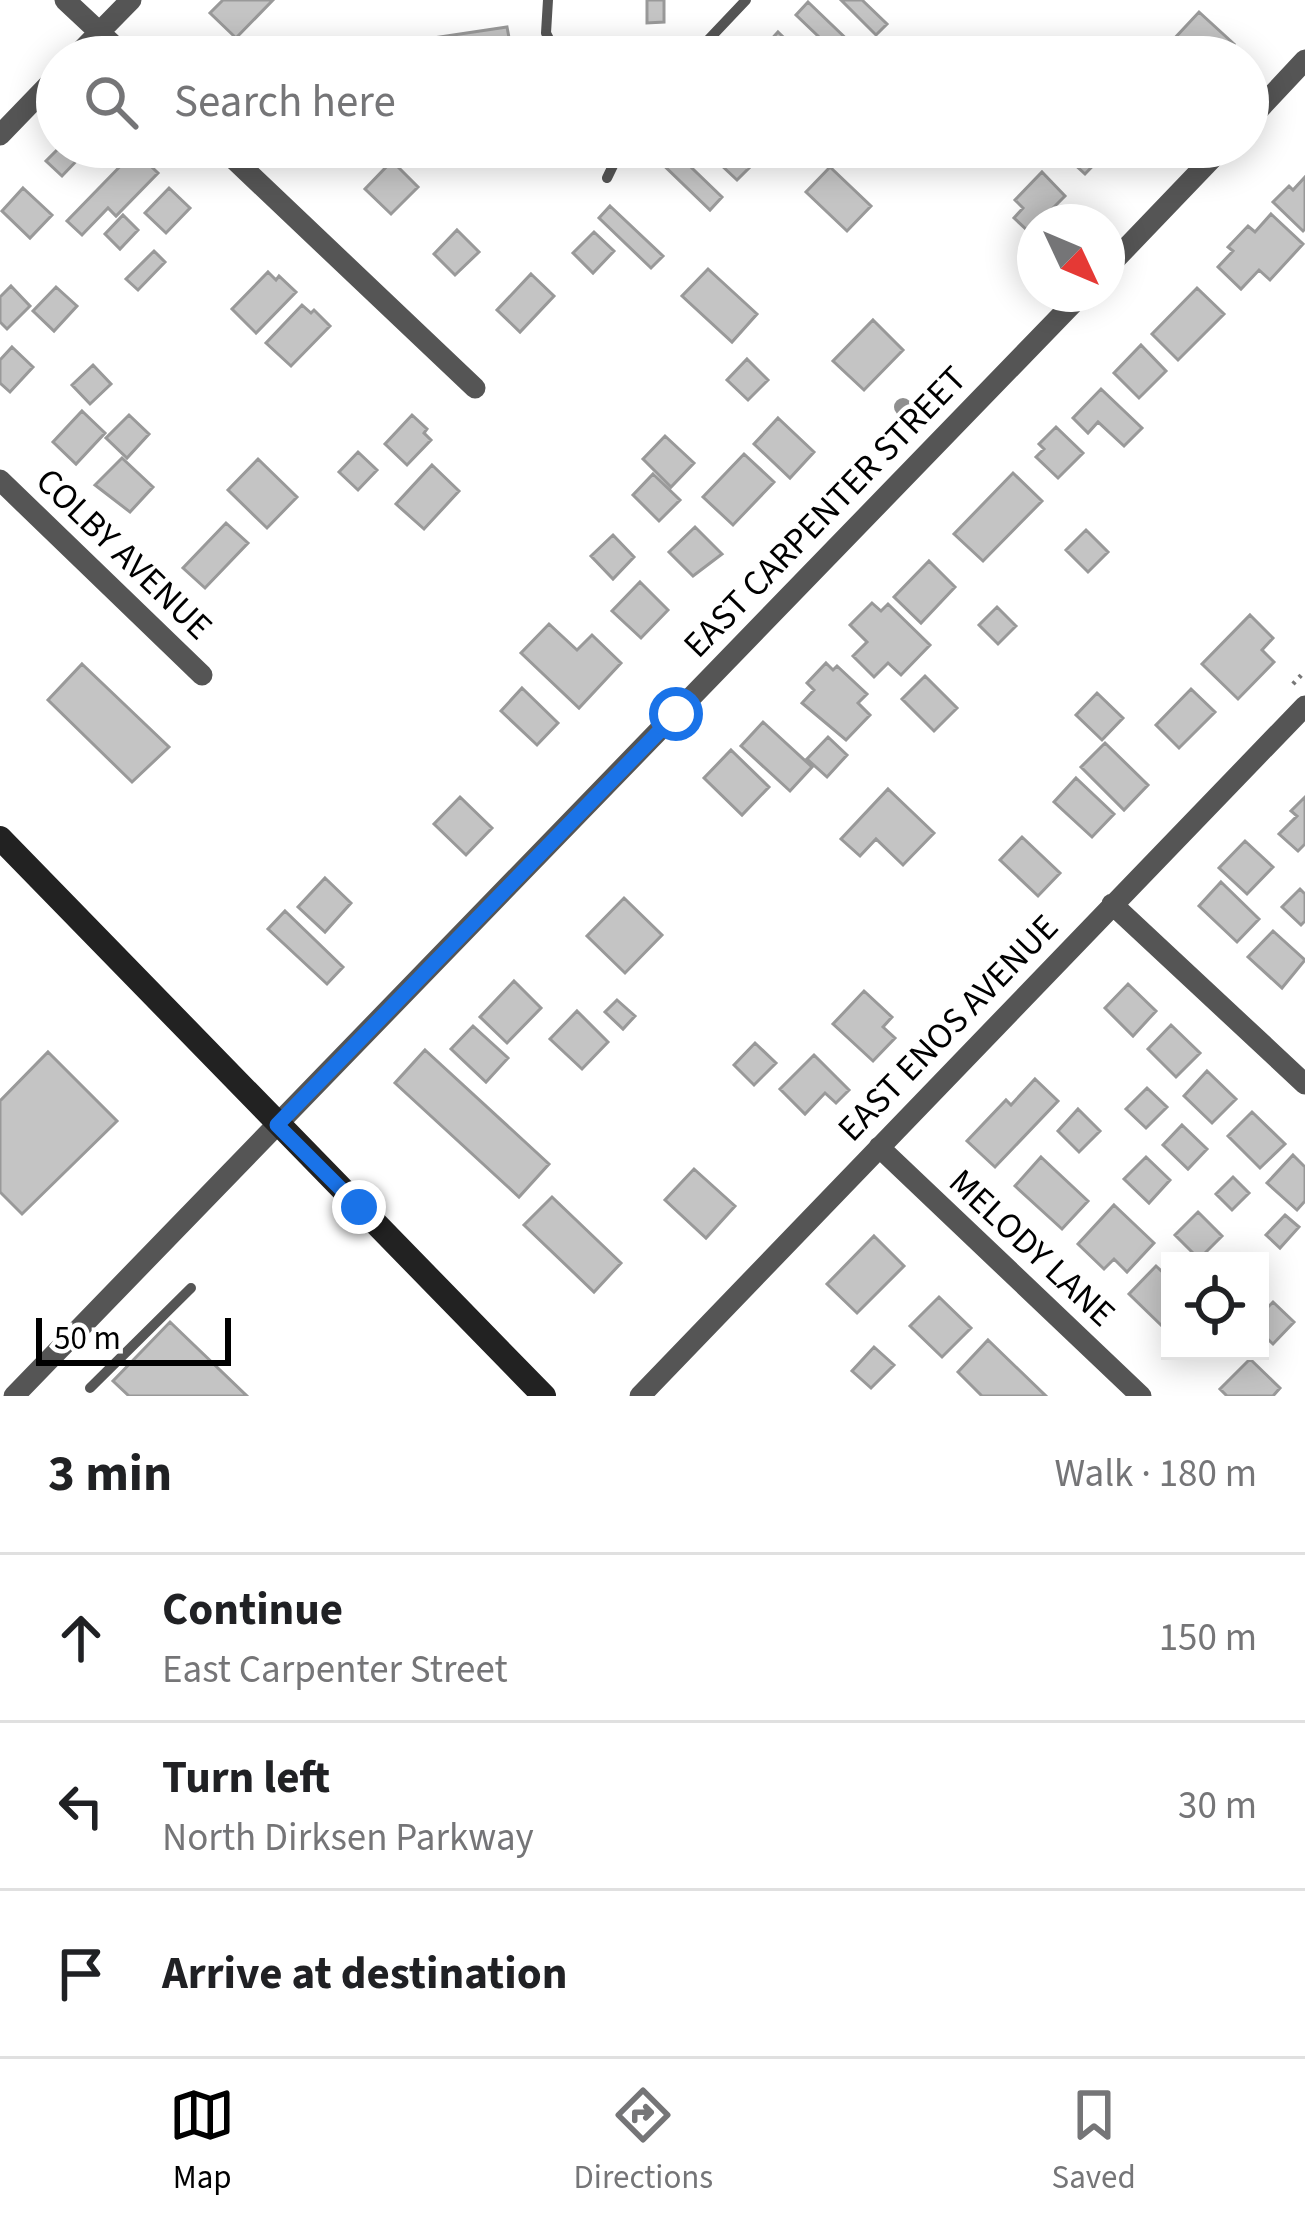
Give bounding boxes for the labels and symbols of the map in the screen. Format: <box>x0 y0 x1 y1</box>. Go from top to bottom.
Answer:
north arrow <box>1017 204 1125 312</box>
street label: EAST CARPENTER STREET <box>672 355 978 669</box>
street label: COLBY AVENUE <box>24 456 224 652</box>
route start <box>649 687 703 741</box>
street label: EAST ENOS AVENUE <box>826 903 1070 1153</box>
street label: MELODY LANE <box>938 1157 1126 1339</box>
route end <box>332 1180 386 1234</box>
scale bar <box>36 1312 231 1365</box>

